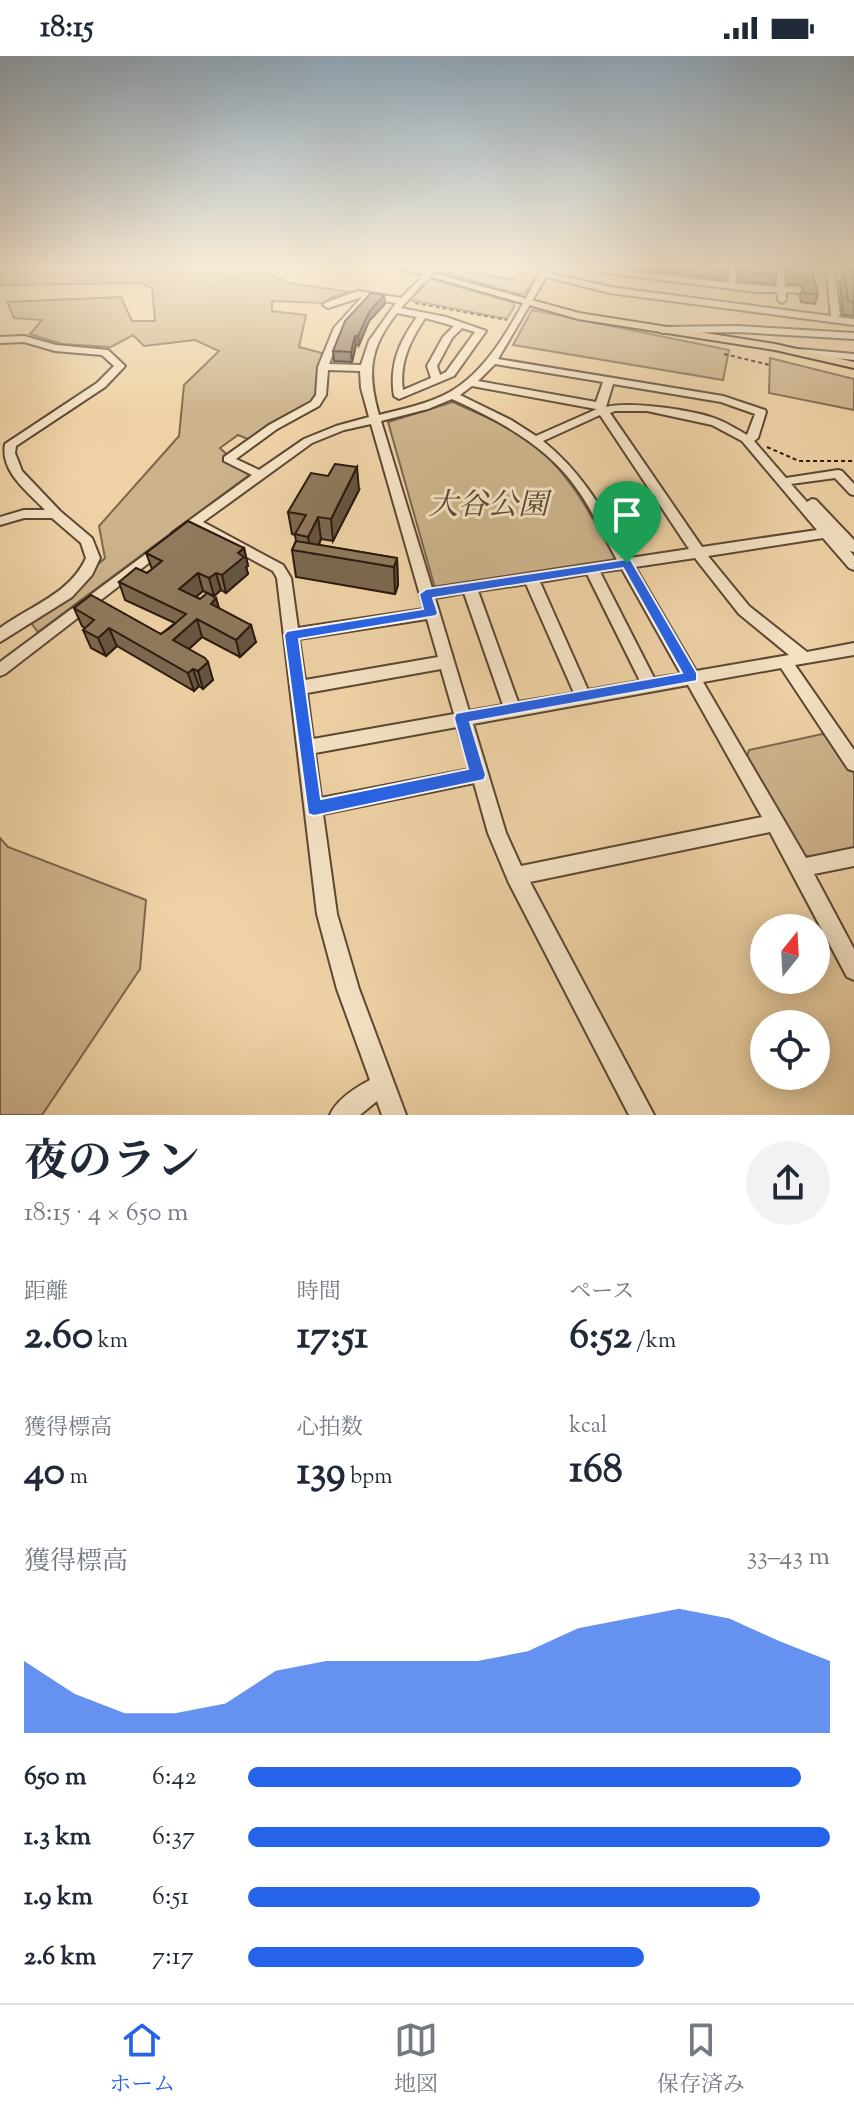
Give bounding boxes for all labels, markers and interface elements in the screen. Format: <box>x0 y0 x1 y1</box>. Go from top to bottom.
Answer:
text: 18:15 <box>40 7 93 50</box>
pin <box>593 481 661 563</box>
park label: 大谷公園 <box>428 485 553 528</box>
icon: arrive <box>605 493 649 537</box>
north arrow <box>750 914 830 994</box>
map controls <box>750 914 830 1090</box>
button: locate <box>750 1010 830 1090</box>
text: 夜のラン <box>24 1133 200 1196</box>
button: share <box>746 1141 830 1225</box>
text: 18:15 · 4 × 650 m <box>24 1195 188 1232</box>
text: 距離 <box>24 1277 68 1309</box>
text: 時間 <box>297 1277 341 1309</box>
text: ペース <box>569 1277 634 1309</box>
text: 2.60 <box>24 1309 93 1366</box>
text: 17:51 <box>297 1309 368 1366</box>
text: 6:52 <box>569 1309 632 1366</box>
text: km <box>93 1326 128 1358</box>
text: /km <box>632 1326 676 1358</box>
text: kcal <box>569 1411 607 1443</box>
text: 獲得標高 <box>24 1413 112 1445</box>
text: 心拍数 <box>297 1413 363 1445</box>
text: 168 <box>569 1443 623 1500</box>
text: 40 <box>24 1445 65 1502</box>
text: 139 <box>297 1445 346 1502</box>
text: m <box>65 1462 88 1494</box>
text: bpm <box>346 1462 392 1494</box>
text: 33–43 m <box>747 1539 830 1576</box>
text: 獲得標高 <box>24 1544 128 1581</box>
text: 650 m <box>24 1759 87 1796</box>
text: 6:42 <box>152 1759 197 1796</box>
text: 1.3 km <box>24 1819 91 1856</box>
text: 6:37 <box>152 1819 195 1856</box>
text: 1.9 km <box>24 1879 93 1916</box>
text: 6:51 <box>152 1879 189 1916</box>
text: 2.6 km <box>24 1939 96 1976</box>
text: 7:17 <box>152 1939 194 1976</box>
tab: ホーム <box>109 2018 175 2102</box>
tab: 地図 <box>394 2018 438 2102</box>
tab: 保存済み <box>657 2018 745 2102</box>

